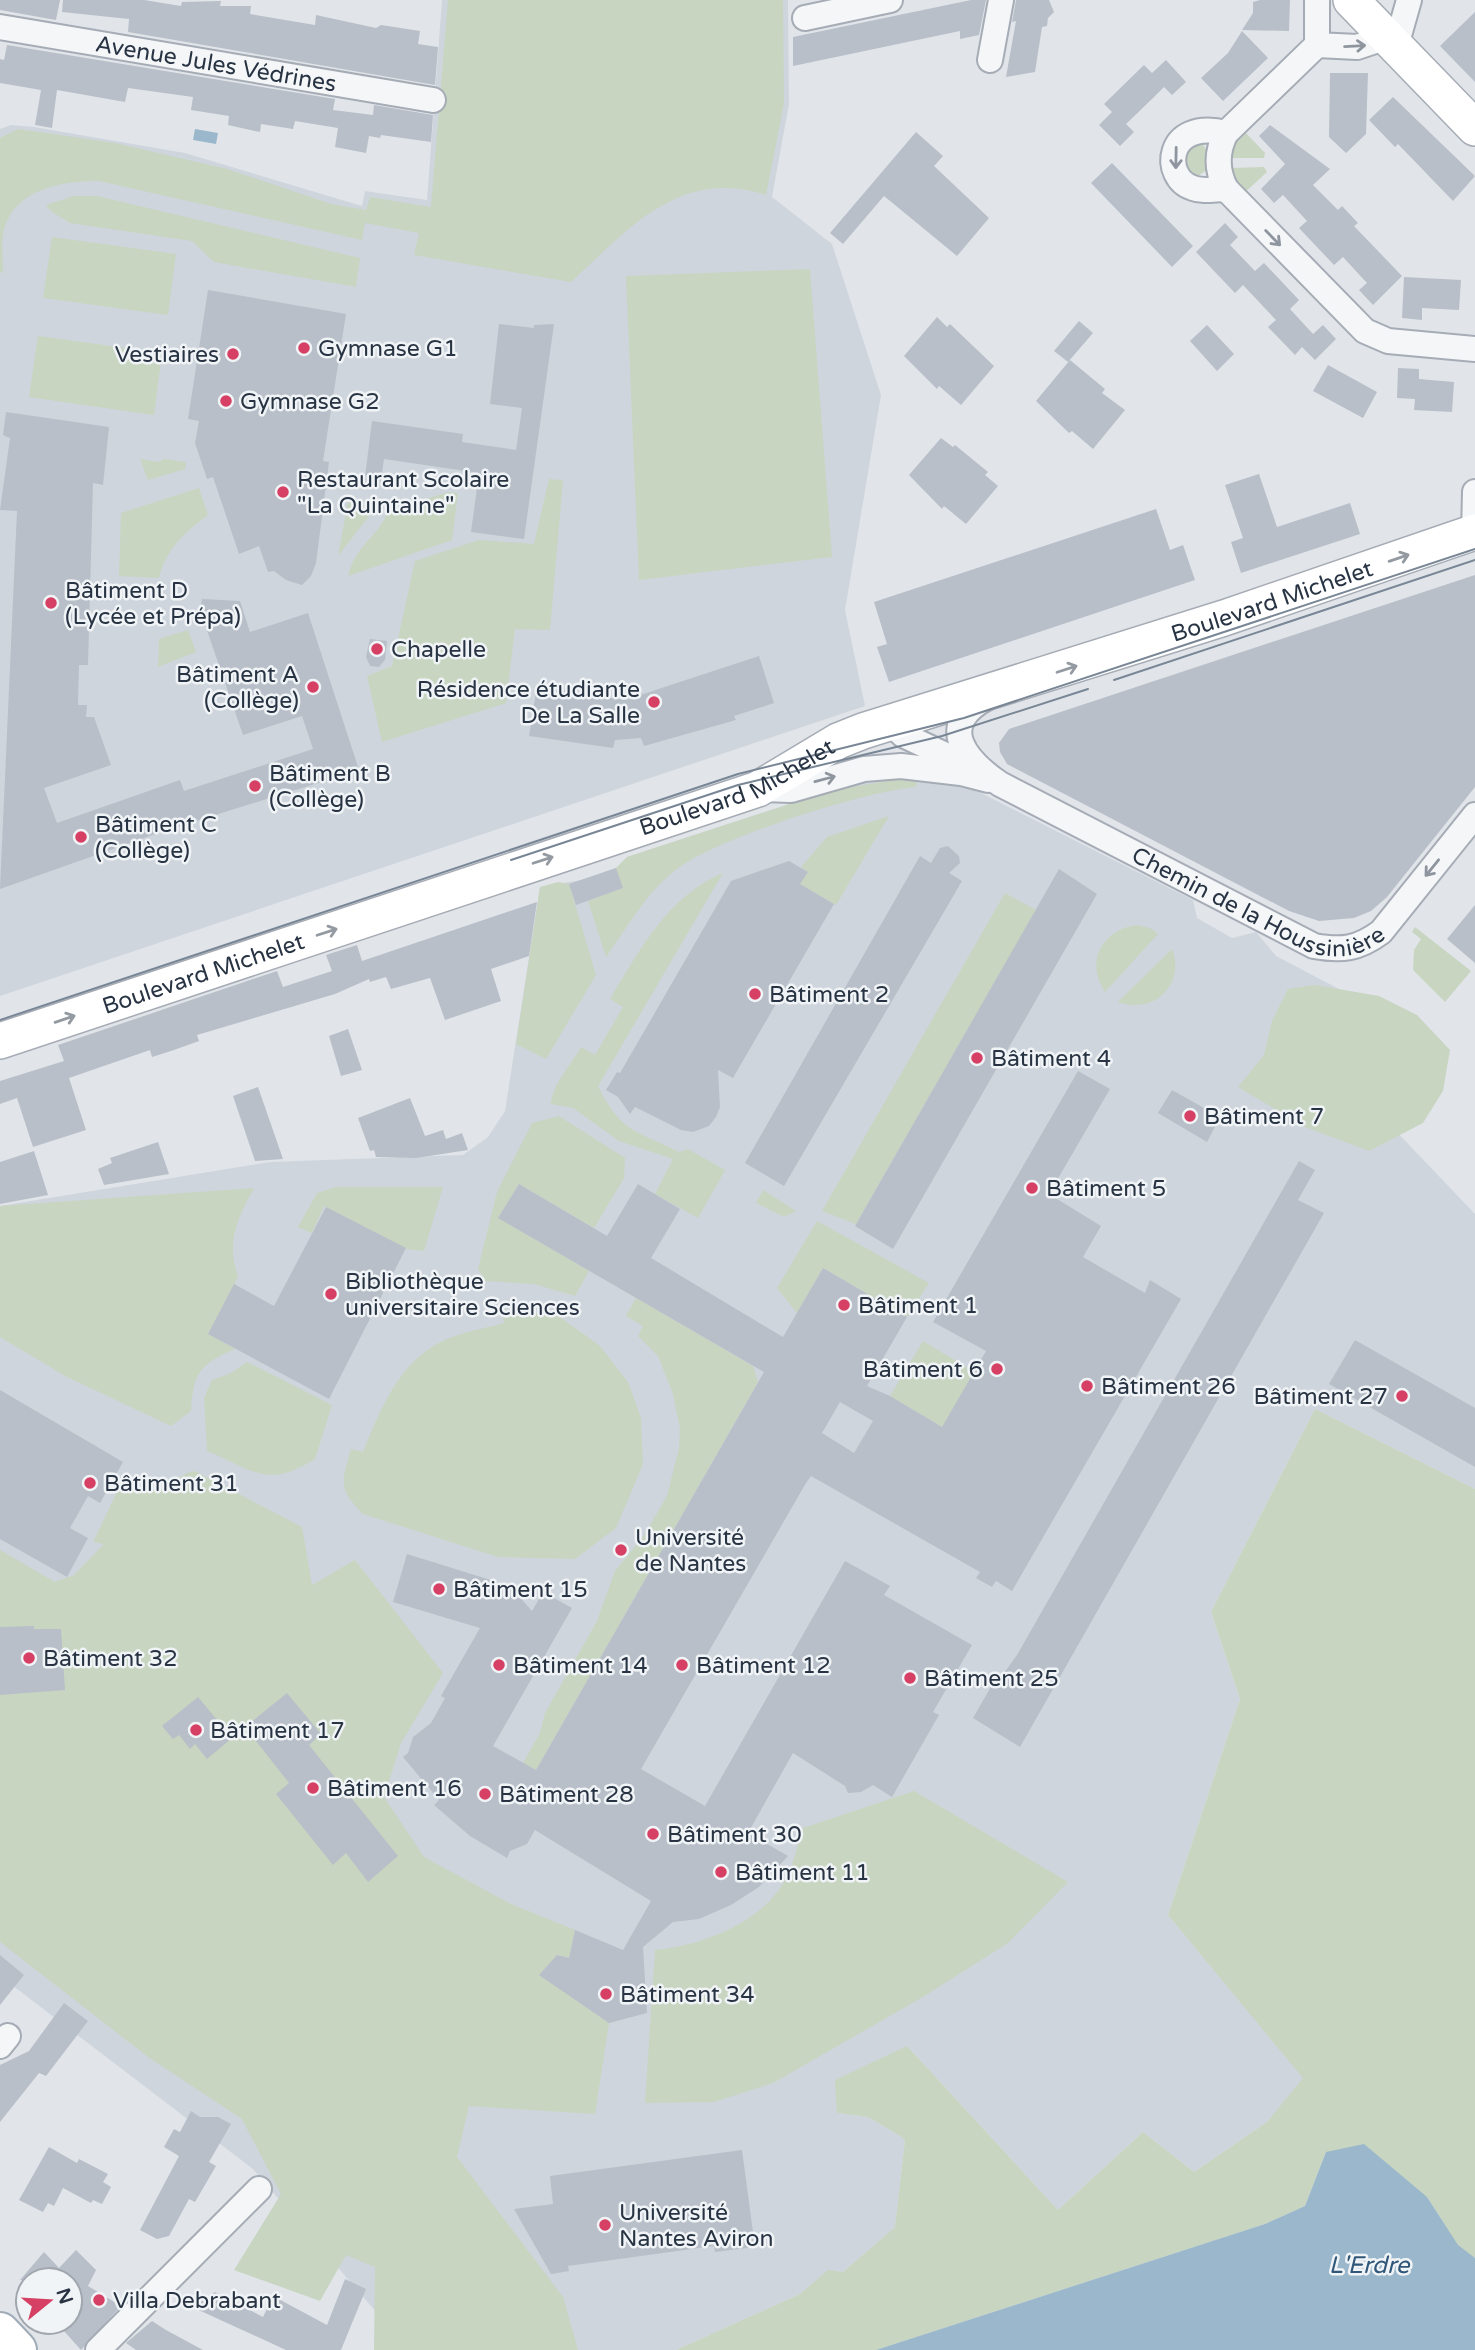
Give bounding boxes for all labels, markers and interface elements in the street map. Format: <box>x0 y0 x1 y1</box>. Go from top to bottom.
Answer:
street label: Avenue Jules Védrines <box>93 30 338 98</box>
one-way arrow <box>1343 39 1366 52</box>
one-way arrow <box>1169 146 1183 169</box>
one-way arrow <box>1265 229 1282 246</box>
place label: Gymnase G1 <box>318 335 458 363</box>
marker: Gymnase G1 <box>296 340 312 356</box>
place label: Vestiaires <box>115 341 219 369</box>
marker: Vestiaires <box>225 346 241 362</box>
place label: Gymnase G2 <box>240 388 380 416</box>
marker: Gymnase G2 <box>218 393 234 409</box>
place label: Restaurant Scolaire "La Quintaine" <box>297 466 509 520</box>
marker: Restaurant Scolaire "La Quintaine" <box>275 484 291 500</box>
one-way arrow <box>1388 551 1410 564</box>
street label: Boulevard Michelet <box>1168 555 1377 649</box>
place label: Bâtiment D (Lycée et Prépa) <box>65 577 241 631</box>
marker: Bâtiment D (Lycée et Prépa) <box>43 595 59 611</box>
place label: Chapelle <box>391 636 486 664</box>
marker: Chapelle <box>369 641 385 657</box>
place label: Bâtiment A (Collège) <box>176 661 299 715</box>
one-way arrow <box>1056 661 1078 674</box>
place label: Résidence étudiante De La Salle <box>417 676 640 730</box>
marker: Bâtiment A (Collège) <box>305 679 321 695</box>
marker: Résidence étudiante De La Salle <box>646 694 662 710</box>
street label: Boulevard Michelet <box>636 733 840 842</box>
place label: Bâtiment B (Collège) <box>269 760 391 814</box>
one-way arrow <box>814 772 836 785</box>
marker: Bâtiment B (Collège) <box>247 778 263 794</box>
place label: Bâtiment C (Collège) <box>95 811 217 865</box>
marker: Bâtiment C (Collège) <box>73 829 89 845</box>
street label: Chemin de la Houssinière <box>1127 841 1391 964</box>
one-way arrow <box>531 853 553 865</box>
one-way arrow <box>1425 859 1440 877</box>
one-way arrow <box>316 925 338 938</box>
street label: Boulevard Michelet <box>99 928 308 1021</box>
place label: Bâtiment 2 <box>769 981 889 1009</box>
marker: Bâtiment 2 <box>747 986 763 1002</box>
one-way arrow <box>53 1012 75 1024</box>
place label: Bâtiment 4 <box>991 1045 1111 1073</box>
marker: Bâtiment 4 <box>969 1050 985 1066</box>
place label: Bâtiment 7 <box>1204 1103 1324 1131</box>
marker: Bâtiment 7 <box>1182 1108 1198 1124</box>
place label: Bâtiment 5 <box>1046 1175 1166 1203</box>
marker: Bâtiment 5 <box>1024 1180 1040 1196</box>
place label: Bibliothèque universitaire Sciences <box>345 1268 580 1322</box>
marker: Bibliothèque universitaire Sciences <box>323 1286 339 1302</box>
place label: Bâtiment 1 <box>858 1292 978 1320</box>
marker: Bâtiment 1 <box>836 1297 852 1313</box>
place label: Bâtiment 6 <box>863 1356 983 1384</box>
marker: Bâtiment 6 <box>989 1361 1005 1377</box>
place label: Bâtiment 26 <box>1101 1373 1236 1401</box>
marker: Bâtiment 26 <box>1079 1378 1095 1394</box>
place label: Bâtiment 27 <box>1253 1383 1388 1411</box>
marker: Bâtiment 27 <box>1394 1388 1410 1404</box>
place label: Bâtiment 31 <box>104 1470 239 1498</box>
marker: Bâtiment 31 <box>82 1475 98 1491</box>
place label: Université de Nantes <box>635 1524 746 1578</box>
marker: Université de Nantes <box>613 1542 629 1558</box>
place label: Bâtiment 15 <box>453 1576 588 1604</box>
marker: Bâtiment 15 <box>431 1581 447 1597</box>
place label: Bâtiment 32 <box>43 1645 178 1673</box>
marker: Bâtiment 32 <box>21 1650 37 1666</box>
place label: Bâtiment 14 <box>513 1652 648 1680</box>
place label: Bâtiment 12 <box>696 1652 831 1680</box>
marker: Bâtiment 14 <box>491 1657 507 1673</box>
marker: Bâtiment 12 <box>674 1657 690 1673</box>
place label: Bâtiment 25 <box>924 1665 1059 1693</box>
marker: Bâtiment 25 <box>902 1670 918 1686</box>
place label: Bâtiment 17 <box>210 1717 345 1745</box>
marker: Bâtiment 17 <box>188 1722 204 1738</box>
place label: Bâtiment 16 <box>327 1775 462 1803</box>
marker: Bâtiment 16 <box>305 1780 321 1796</box>
place label: Bâtiment 28 <box>499 1781 634 1809</box>
marker: Bâtiment 28 <box>477 1786 493 1802</box>
place label: Bâtiment 30 <box>667 1821 802 1849</box>
marker: Bâtiment 30 <box>645 1826 661 1842</box>
place label: Bâtiment 11 <box>735 1859 870 1887</box>
marker: Bâtiment 11 <box>713 1864 729 1880</box>
place label: Bâtiment 34 <box>620 1981 755 2009</box>
marker: Bâtiment 34 <box>598 1986 614 2002</box>
place label: Université Nantes Aviron <box>619 2199 774 2253</box>
marker: Université Nantes Aviron <box>597 2217 613 2233</box>
water label: L'Erdre <box>1329 2251 1411 2280</box>
north arrow <box>14 2266 84 2336</box>
text: N <box>51 2285 77 2307</box>
place label: Villa Debrabant <box>113 2287 281 2315</box>
marker: Villa Debrabant <box>91 2292 107 2308</box>

